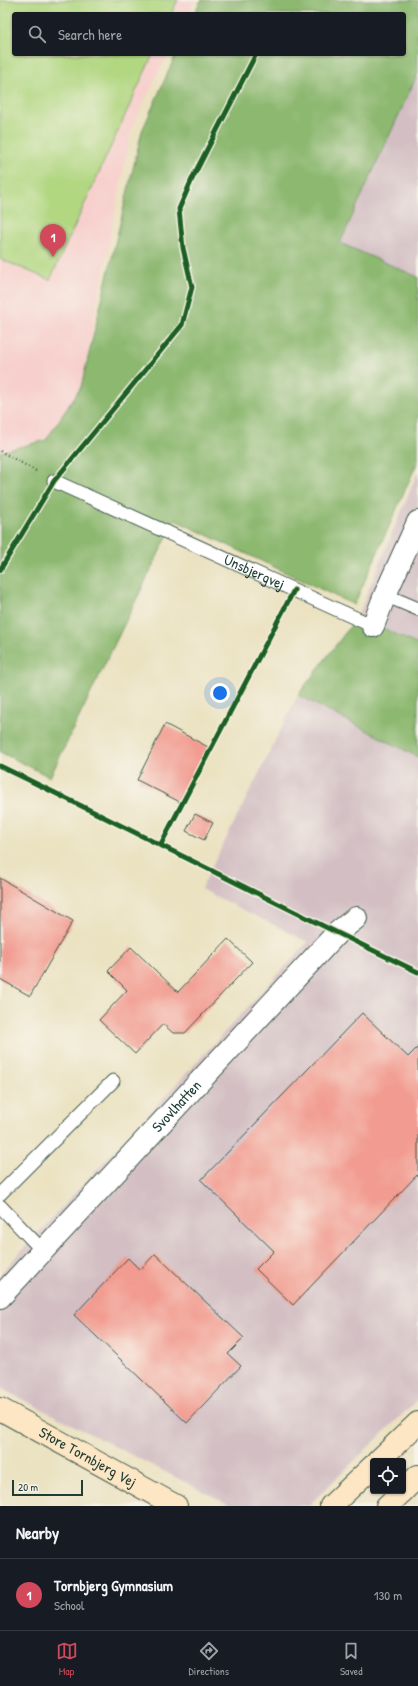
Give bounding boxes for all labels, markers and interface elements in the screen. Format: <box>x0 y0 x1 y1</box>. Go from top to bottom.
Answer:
search box <box>12 12 406 56</box>
icon: search <box>26 23 48 45</box>
text: Search here <box>58 24 122 45</box>
pin: 1 <box>40 224 66 257</box>
street label: Unsbjergvej <box>221 549 288 594</box>
your location <box>210 683 230 703</box>
street label: Svovlhatten <box>147 1075 206 1137</box>
street label: Store Tornbjerg Vej <box>35 1421 140 1492</box>
map controls <box>370 1458 406 1494</box>
button: locate <box>370 1458 406 1494</box>
scale bar <box>12 1478 83 1497</box>
text: 20 m <box>18 1480 38 1494</box>
text: Nearby <box>16 1521 59 1544</box>
text: Tornbjerg Gymnasium <box>54 1575 173 1596</box>
text: 1 <box>27 1586 31 1604</box>
text: 130 m <box>374 1586 402 1604</box>
text: School <box>54 1596 84 1614</box>
tab: Map <box>56 1640 78 1678</box>
tab: Directions <box>189 1640 229 1678</box>
tab: Saved <box>340 1640 362 1678</box>

